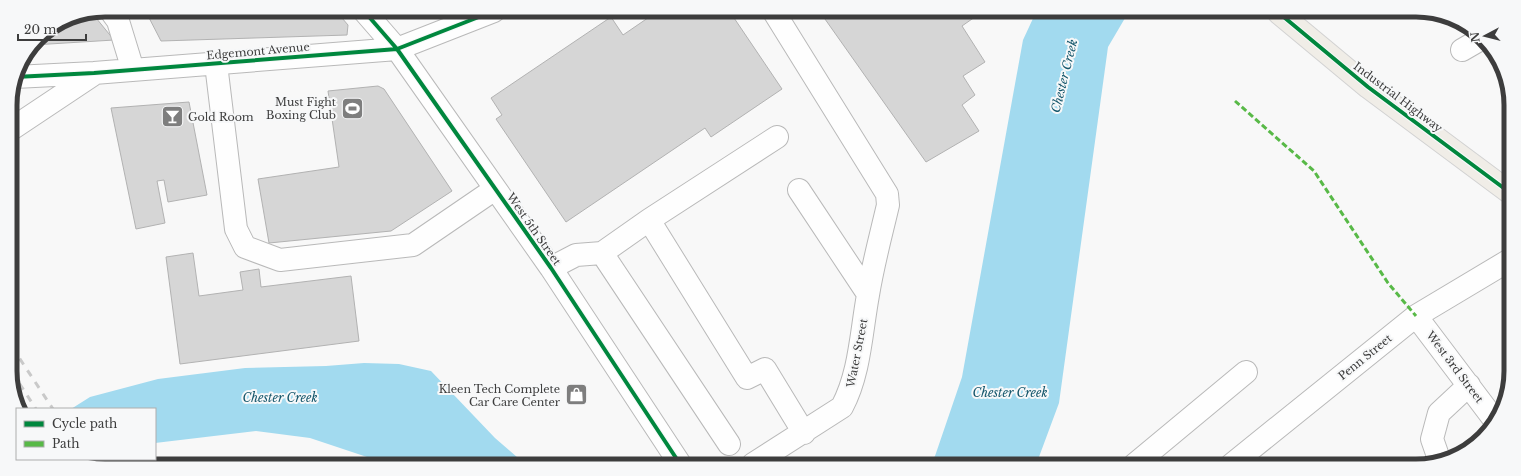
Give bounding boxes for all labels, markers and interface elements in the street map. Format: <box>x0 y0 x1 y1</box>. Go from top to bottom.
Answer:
scale bar <box>18 16 86 42</box>
north arrow <box>1465 16 1505 56</box>
text: 20 m <box>24 22 56 37</box>
text: N <box>1467 31 1483 43</box>
water label: Chester Creek <box>1048 38 1080 114</box>
street label: Edgemont Avenue <box>206 40 310 62</box>
street label: Industrial Highway <box>1351 59 1445 135</box>
place label: Must Fight Boxing Club <box>266 95 337 122</box>
sports icon: Must Fight Boxing Club <box>339 95 365 121</box>
bar icon: Gold Room <box>159 104 185 130</box>
place label: Gold Room <box>188 110 254 124</box>
street label: West 5th Street <box>503 189 565 268</box>
street label: Water Street <box>843 317 871 390</box>
street label: West 3rd Street <box>1423 328 1487 406</box>
street label: Penn Street <box>1335 331 1395 383</box>
place label: Kleen Tech Complete Car Care Center <box>439 382 561 409</box>
shop icon: Kleen Tech Complete Car Care Center <box>563 382 589 408</box>
water label: Chester Creek <box>972 385 1048 400</box>
water label: Chester Creek <box>242 390 318 405</box>
legend <box>16 408 156 460</box>
text: Cycle path <box>52 416 117 431</box>
text: Path <box>52 436 80 451</box>

